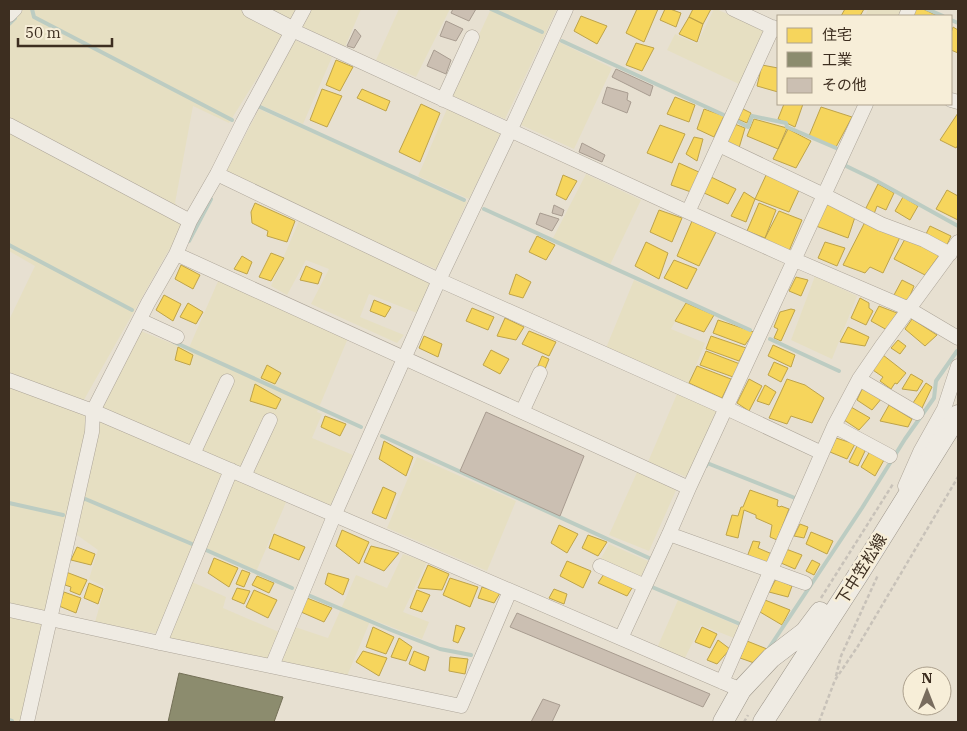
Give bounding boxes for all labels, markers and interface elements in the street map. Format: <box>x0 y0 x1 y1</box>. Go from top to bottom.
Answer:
scale bar <box>18 15 111 47</box>
legend <box>777 15 952 105</box>
text: 50 m <box>25 23 61 42</box>
text: 住宅 <box>822 25 852 44</box>
text: 工業 <box>822 50 852 69</box>
text: その他 <box>822 75 867 94</box>
street label: 下中笠松線 <box>831 530 891 608</box>
north arrow <box>902 666 952 716</box>
text: N <box>921 669 933 687</box>

